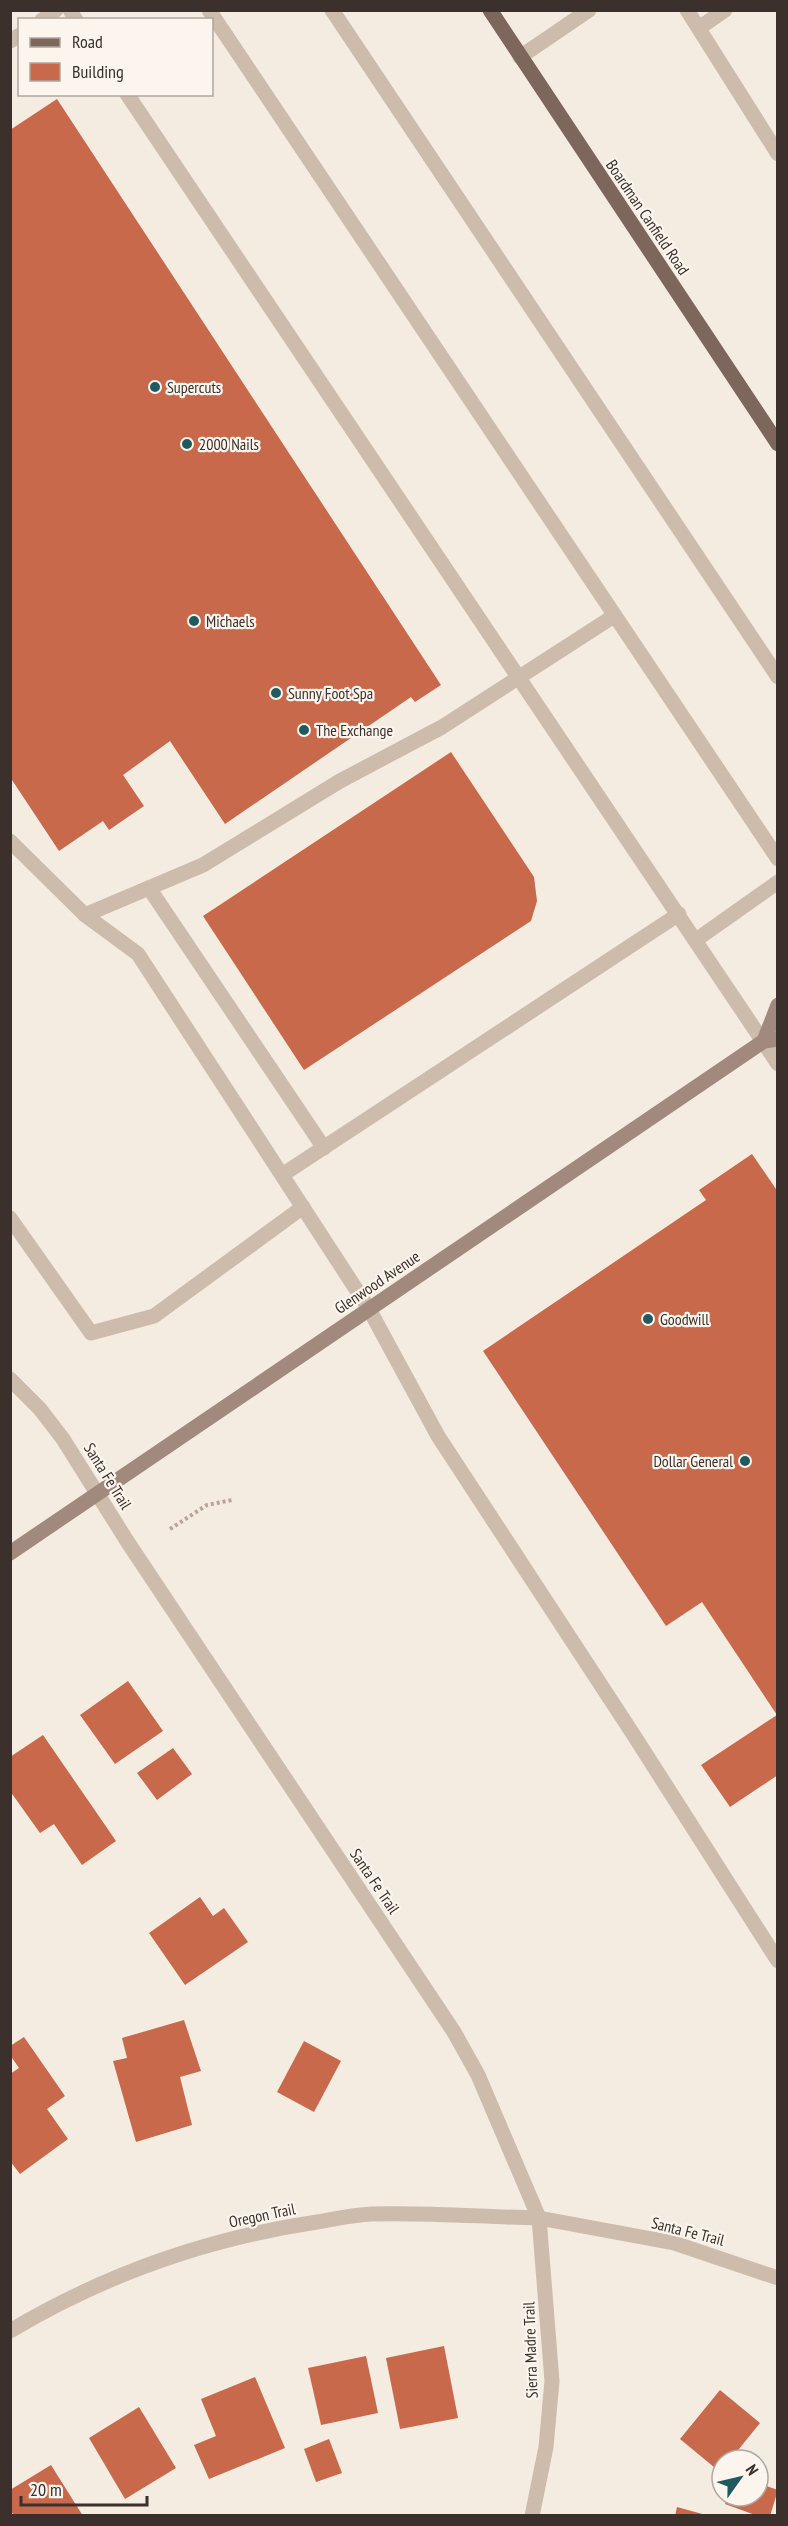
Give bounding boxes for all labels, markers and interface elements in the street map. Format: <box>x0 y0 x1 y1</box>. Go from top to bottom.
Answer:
legend <box>18 18 213 96</box>
text: Road <box>72 30 103 53</box>
text: Building <box>72 60 124 83</box>
street label: Boardman Canfield Road <box>602 155 694 279</box>
place label: Supercuts <box>167 377 221 397</box>
marker: Supercuts <box>148 380 162 394</box>
place label: 2000 Nails <box>199 434 259 454</box>
marker: 2000 Nails <box>180 437 194 451</box>
place label: Michaels <box>206 611 255 631</box>
marker: Michaels <box>187 614 201 628</box>
place label: Sunny Foot Spa <box>288 683 373 703</box>
marker: Sunny Foot Spa <box>269 686 283 700</box>
place label: The Exchange <box>316 720 393 740</box>
marker: The Exchange <box>297 723 311 737</box>
street label: Glenwood Avenue <box>330 1246 424 1318</box>
place label: Goodwill <box>660 1309 709 1329</box>
marker: Goodwill <box>641 1312 655 1326</box>
street label: Santa Fe Trail <box>80 1439 136 1513</box>
place label: Dollar General <box>653 1451 733 1471</box>
marker: Dollar General <box>738 1454 752 1468</box>
street label: Santa Fe Trail <box>346 1845 404 1918</box>
street label: Oregon Trail <box>227 2198 297 2232</box>
street label: Santa Fe Trail <box>649 2212 727 2250</box>
street label: Sierra Madre Trail <box>518 2301 542 2399</box>
north arrow <box>710 2448 770 2508</box>
text: N <box>742 2460 763 2479</box>
scale bar <box>21 2469 147 2507</box>
text: 20 m <box>30 2478 62 2501</box>

